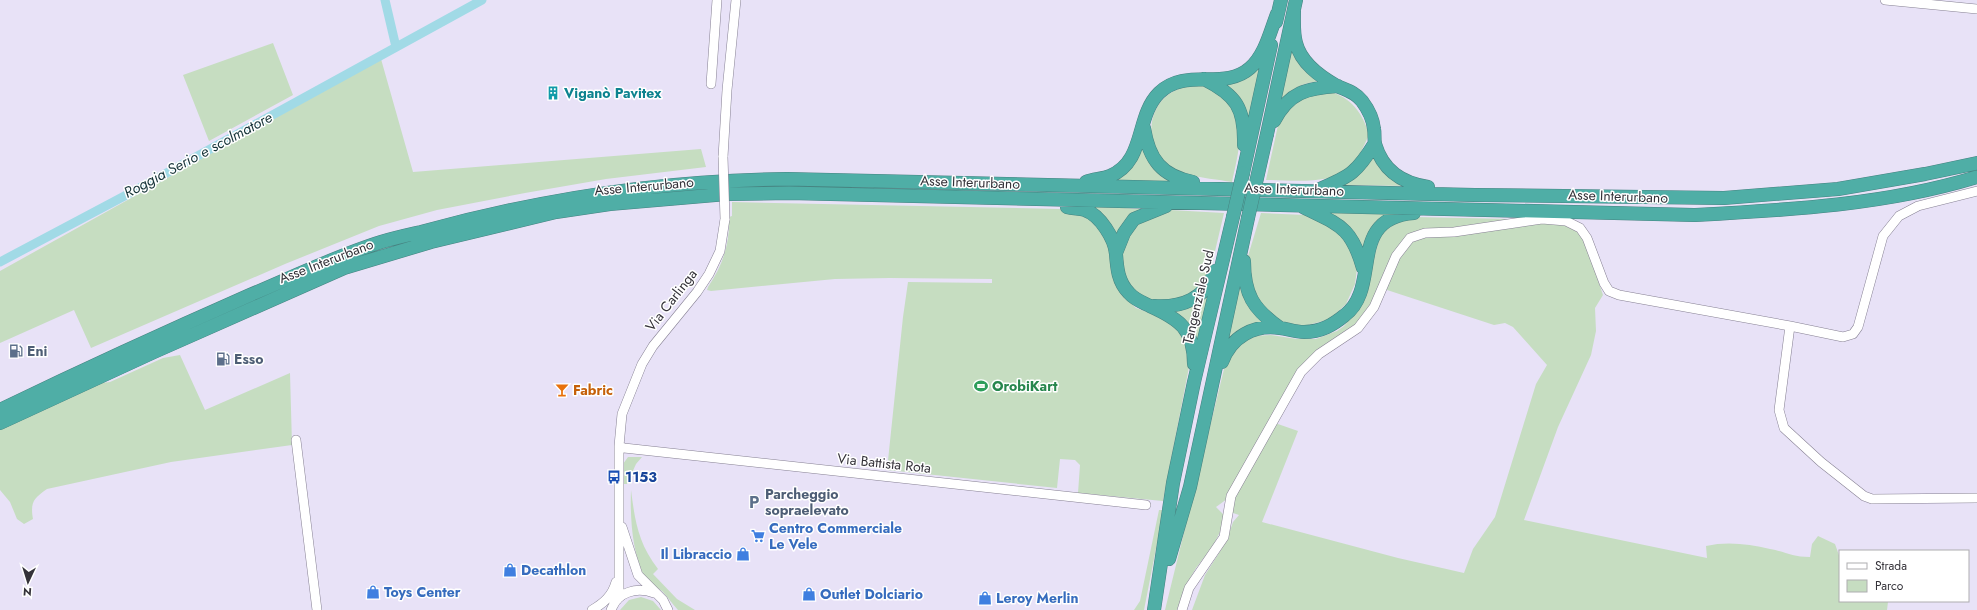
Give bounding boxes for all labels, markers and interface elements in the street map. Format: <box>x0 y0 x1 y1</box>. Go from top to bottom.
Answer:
place label: Viganò Pavitex <box>563 83 662 103</box>
building icon: Viganò Pavitex <box>545 85 561 101</box>
water label: Roggia Serio e scolmatore <box>120 106 277 204</box>
street label: Asse Interurbano <box>920 170 1021 194</box>
street label: Asse Interurbano <box>593 172 695 200</box>
street label: Asse Interurbano <box>1244 177 1345 201</box>
street label: Asse Interurbano <box>1568 184 1669 208</box>
street label: Asse Interurbano <box>276 234 377 288</box>
street label: Tangenziale Sud <box>1177 248 1219 346</box>
street label: Via Carlinga <box>640 265 702 335</box>
place label: Eni <box>27 341 47 361</box>
fuel station icon: Eni <box>8 343 24 359</box>
place label: Esso <box>234 349 263 369</box>
fuel station icon: Esso <box>215 351 231 367</box>
place label: OrobiKart <box>992 376 1058 396</box>
sports icon: OrobiKart <box>973 378 989 394</box>
place label: Fabric <box>573 380 613 400</box>
bar icon: Fabric <box>554 382 570 398</box>
street label: Via Battista Rota <box>836 448 932 478</box>
place label: 1153 <box>625 467 657 487</box>
bus stop icon: 1153 <box>606 469 622 485</box>
place label: Parcheggio sopraelevato <box>765 484 849 520</box>
parking icon: Parcheggio sopraelevato <box>746 494 762 510</box>
place label: Centro Commerciale Le Vele <box>769 518 902 554</box>
supermarket icon: Centro Commerciale Le Vele <box>750 528 766 544</box>
place label: Il Libraccio <box>660 544 732 564</box>
shop icon: Il Libraccio <box>735 546 751 562</box>
legend <box>1839 550 1969 602</box>
text: Strada <box>1875 557 1907 575</box>
place label: Decathlon <box>521 560 586 580</box>
north arrow <box>8 562 48 602</box>
shop icon: Decathlon <box>502 562 518 578</box>
text: Parco <box>1875 577 1904 595</box>
place label: Toys Center <box>384 582 461 602</box>
text: N <box>22 584 32 600</box>
shop icon: Toys Center <box>365 584 381 600</box>
place label: Outlet Dolciario <box>820 584 923 604</box>
shop icon: Outlet Dolciario <box>801 586 817 602</box>
place label: Leroy Merlin <box>996 588 1078 608</box>
shop icon: Leroy Merlin <box>977 590 993 606</box>

